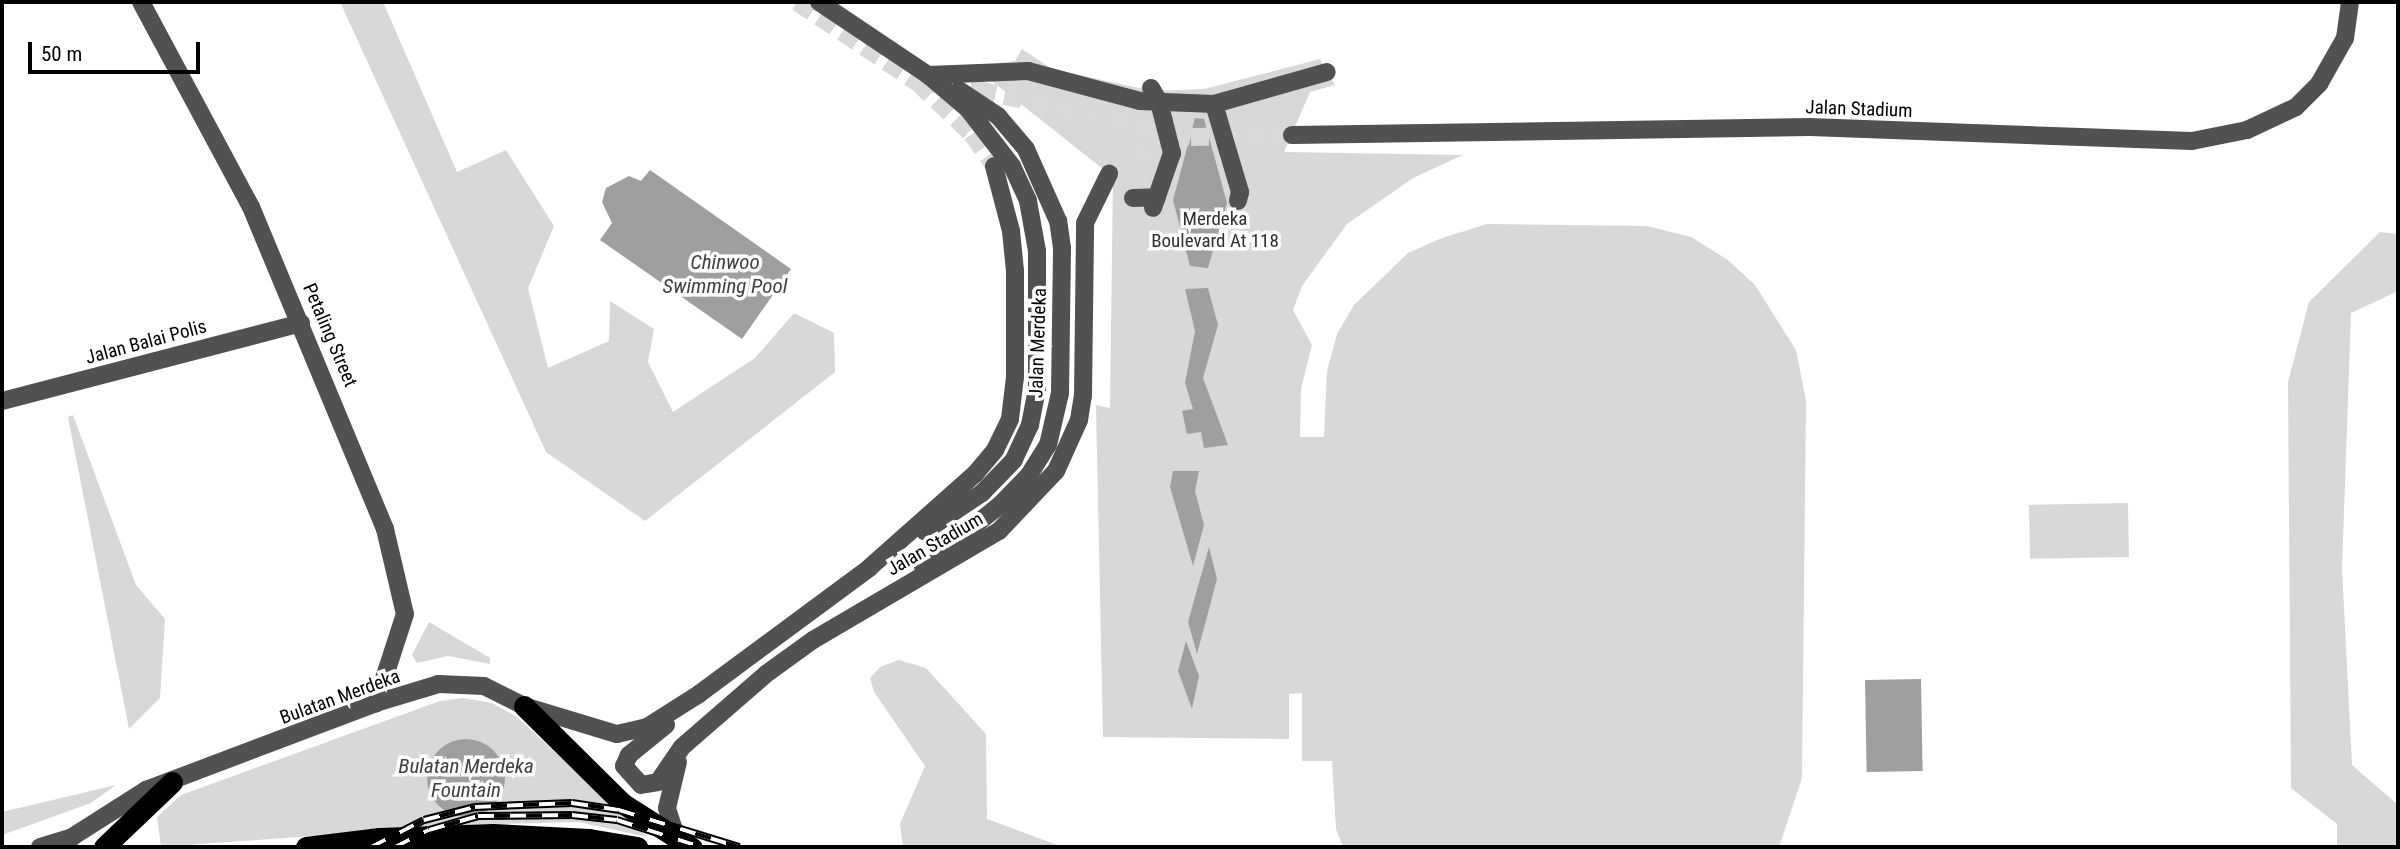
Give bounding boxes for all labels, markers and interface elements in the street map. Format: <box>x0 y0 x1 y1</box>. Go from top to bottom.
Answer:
scale bar <box>32 28 203 72</box>
text: 50 m <box>41 42 82 66</box>
street label: Jalan Stadium <box>1805 96 1913 122</box>
park label: Merdeka Boulevard At 118 <box>1151 208 1279 252</box>
water label: Chinwoo Swimming Pool <box>663 249 787 299</box>
street label: Petaling Street <box>298 280 362 390</box>
street label: Jalan Merdeka <box>1025 288 1051 398</box>
street label: Jalan Balai Polis <box>83 315 209 369</box>
street label: Jalan Stadium <box>883 507 987 581</box>
street label: Bulatan Merdeka <box>277 665 403 729</box>
water label: Bulatan Merdeka Fountain <box>398 753 534 803</box>

